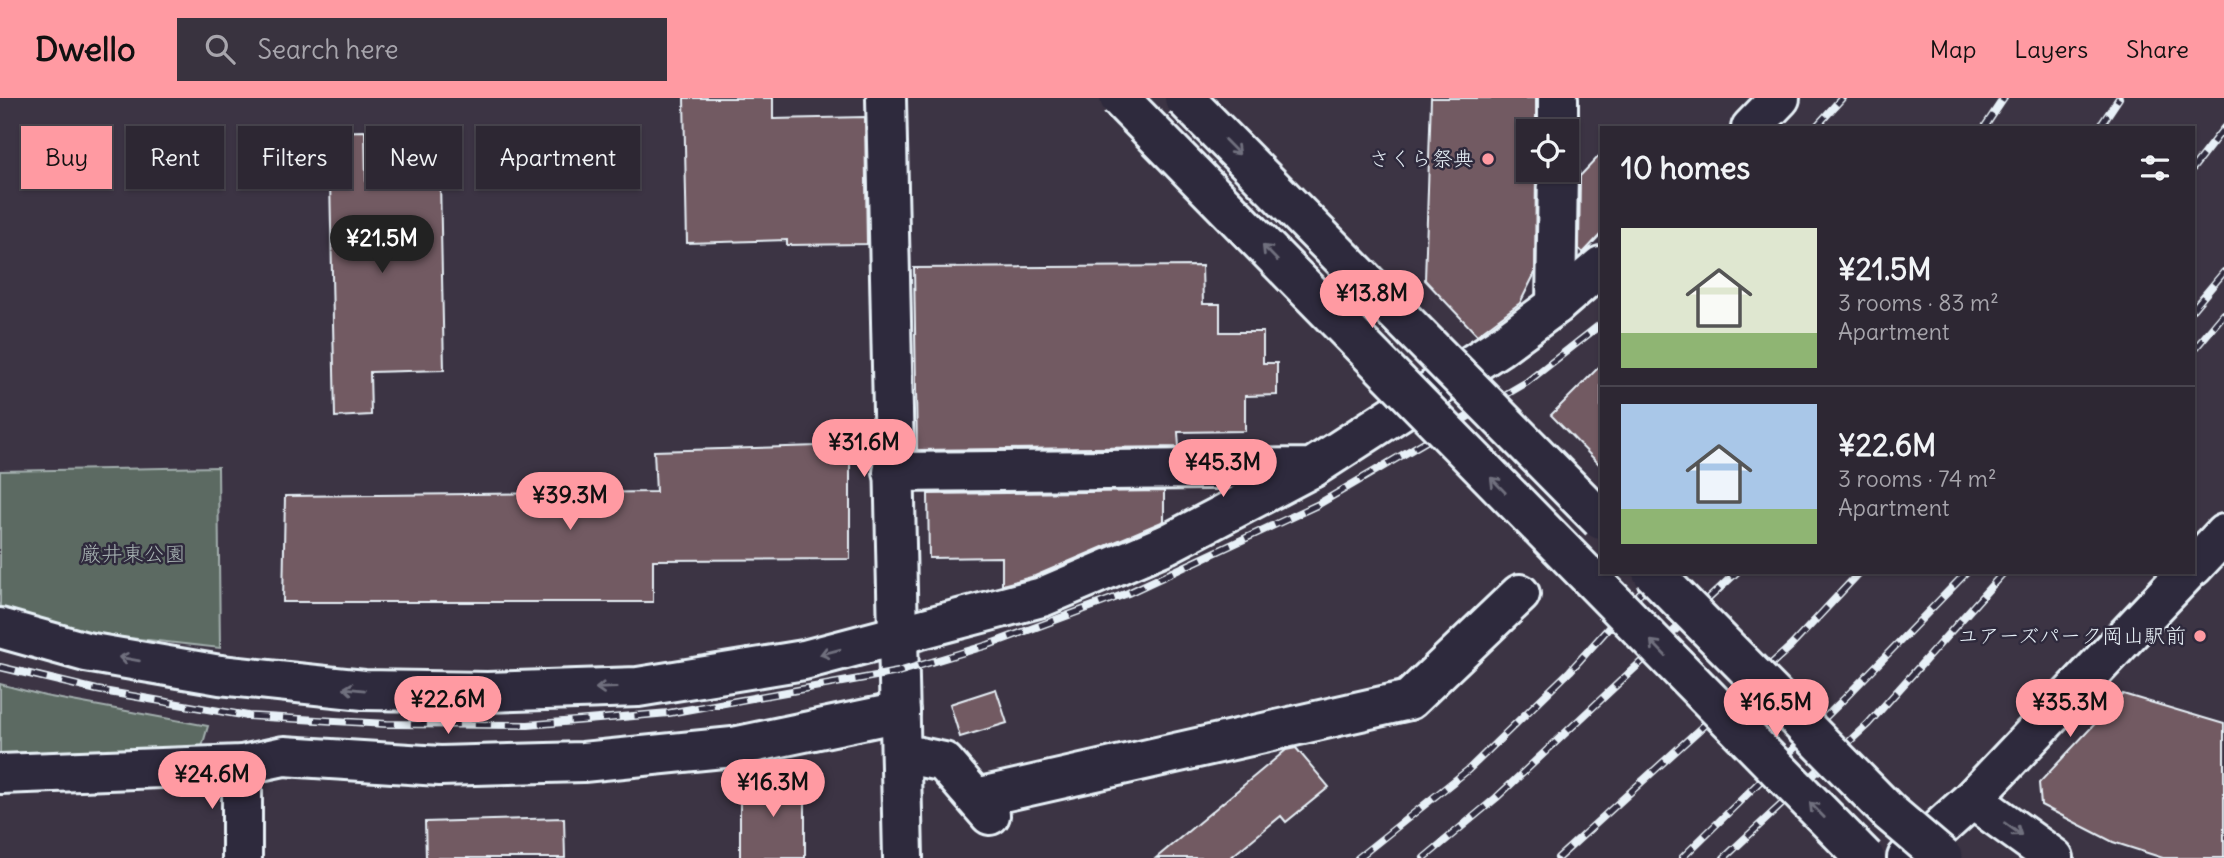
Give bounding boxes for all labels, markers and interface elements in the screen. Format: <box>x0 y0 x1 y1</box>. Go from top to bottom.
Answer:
search box <box>177 18 667 81</box>
text: Dwello <box>35 28 135 70</box>
icon: search <box>201 30 239 68</box>
text: Search here <box>257 33 398 66</box>
text: Map <box>1930 34 1976 64</box>
text: Layers <box>2014 34 2088 64</box>
text: Share <box>2126 34 2189 64</box>
map controls <box>1516 119 1579 182</box>
button: locate <box>1516 119 1579 182</box>
chip: Buy <box>21 126 112 189</box>
chip: Rent <box>126 126 224 189</box>
chip: Filters <box>238 126 352 189</box>
chip: New <box>366 126 462 189</box>
chip: Apartment <box>476 126 640 189</box>
one-way arrow <box>1224 138 1241 155</box>
place label: さくら祭典 <box>1369 145 1474 172</box>
text: 10 homes <box>1621 149 1750 187</box>
icon: filters <box>2136 149 2174 187</box>
marker: さくら祭典 <box>1480 151 1496 167</box>
pin: ¥21.5M <box>325 216 439 275</box>
text: ¥21.5M <box>346 223 418 252</box>
one-way arrow <box>1262 244 1279 261</box>
text: ¥21.5M <box>1838 250 1932 288</box>
icon: home <box>1677 256 1761 340</box>
pin: ¥13.8M <box>1315 271 1429 330</box>
text: ¥13.8M <box>1336 278 1408 307</box>
text: 3 rooms · 83 m² <box>1838 288 1999 317</box>
text: Apartment <box>1838 317 1950 346</box>
pin: ¥31.6M <box>807 420 921 479</box>
text: ¥22.6M <box>1838 426 1936 464</box>
text: ¥31.6M <box>828 427 900 456</box>
icon: home <box>1677 432 1761 516</box>
pin: ¥45.3M <box>1166 440 1280 499</box>
text: ¥45.3M <box>1185 447 1261 476</box>
text: 3 rooms · 74 m² <box>1838 464 1997 493</box>
pin: ¥39.3M <box>513 472 627 532</box>
one-way arrow <box>1490 477 1507 494</box>
text: ¥39.3M <box>532 480 608 509</box>
text: Apartment <box>1838 493 1950 522</box>
park label: 厳井東公園 <box>81 540 186 567</box>
place label: ユアーズパーク岡山駅前 <box>1958 622 2186 649</box>
marker: ユアーズパーク岡山駅前 <box>2192 628 2208 644</box>
one-way arrow <box>1649 639 1666 656</box>
one-way arrow <box>820 647 842 660</box>
one-way arrow <box>118 652 141 665</box>
pin: ¥22.6M <box>391 676 505 736</box>
pin: ¥16.5M <box>1719 680 1833 739</box>
pin: ¥35.3M <box>2013 680 2127 739</box>
one-way arrow <box>595 681 618 694</box>
one-way arrow <box>343 682 366 695</box>
text: ¥22.6M <box>410 684 486 713</box>
text: ¥16.5M <box>1740 687 1812 716</box>
text: ¥35.3M <box>2032 687 2108 716</box>
pin: ¥24.6M <box>155 752 269 811</box>
text: ¥24.6M <box>174 759 250 788</box>
pin: ¥16.3M <box>716 760 830 819</box>
text: ¥16.3M <box>737 767 809 796</box>
one-way arrow <box>1808 802 1825 819</box>
one-way arrow <box>2003 821 2022 836</box>

